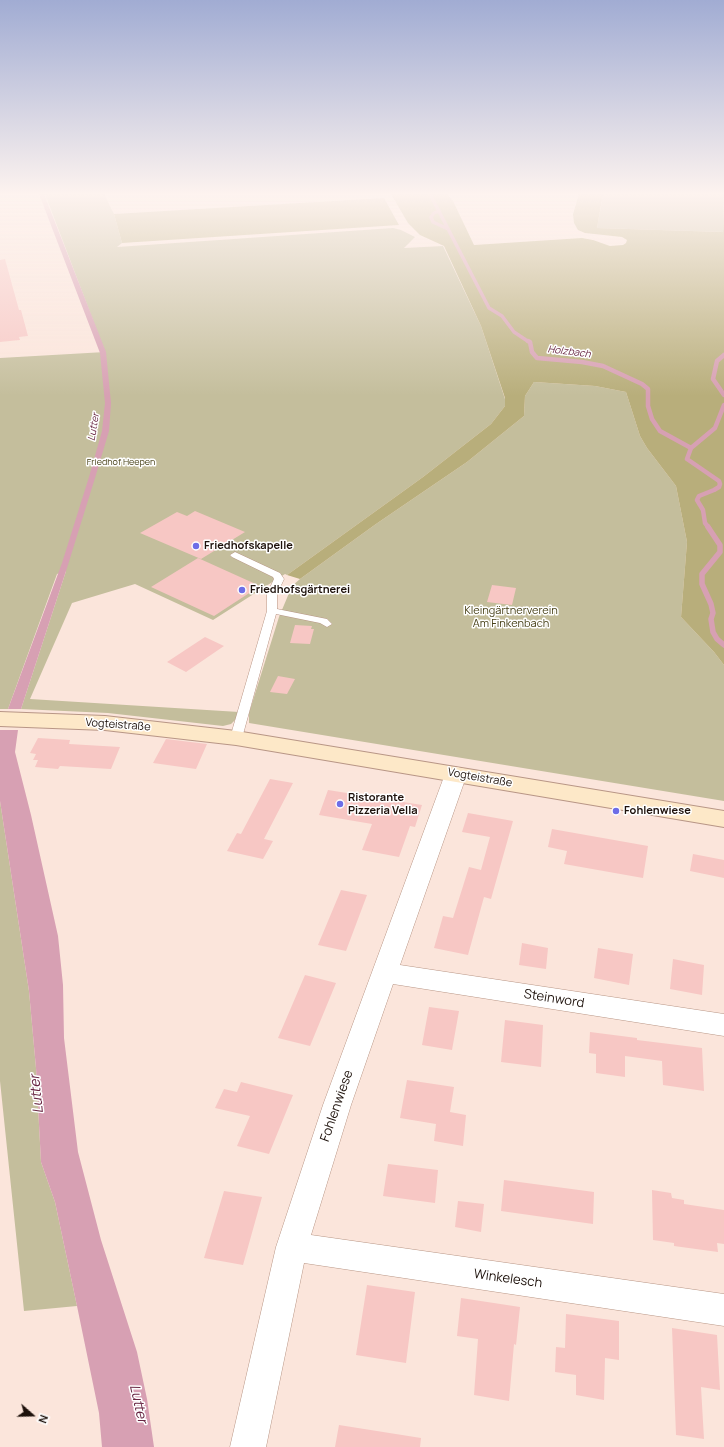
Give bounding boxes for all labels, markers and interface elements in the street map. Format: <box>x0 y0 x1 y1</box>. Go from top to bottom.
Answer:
water label: Holzbach <box>547 343 591 361</box>
water label: Lutter <box>86 412 102 442</box>
park label: Friedhof Heepen <box>87 457 155 467</box>
place label: Friedhofskapelle <box>204 539 293 553</box>
marker: Friedhofskapelle <box>191 541 201 551</box>
place label: Friedhofsgärtnerei <box>250 583 350 597</box>
marker: Friedhofsgärtnerei <box>237 585 247 595</box>
park label: Kleingärtnerverein Am Finkenbach <box>464 604 558 630</box>
street label: Vogteistraße <box>85 716 151 734</box>
street label: Vogteistraße <box>447 766 513 790</box>
place label: Ristorante Pizzeria Vella <box>348 791 418 817</box>
marker: Ristorante Pizzeria Vella <box>335 799 345 809</box>
place label: Fohlenwiese <box>624 804 691 818</box>
marker: Fohlenwiese <box>611 806 621 816</box>
street label: Steinword <box>523 987 585 1011</box>
street label: Fohlenwiese <box>317 1068 357 1144</box>
water label: Lutter <box>27 1074 47 1114</box>
street label: Winkelesch <box>473 1266 543 1292</box>
water label: Lutter <box>125 1383 151 1425</box>
north arrow <box>12 1395 52 1435</box>
text: N <box>35 1413 52 1426</box>

